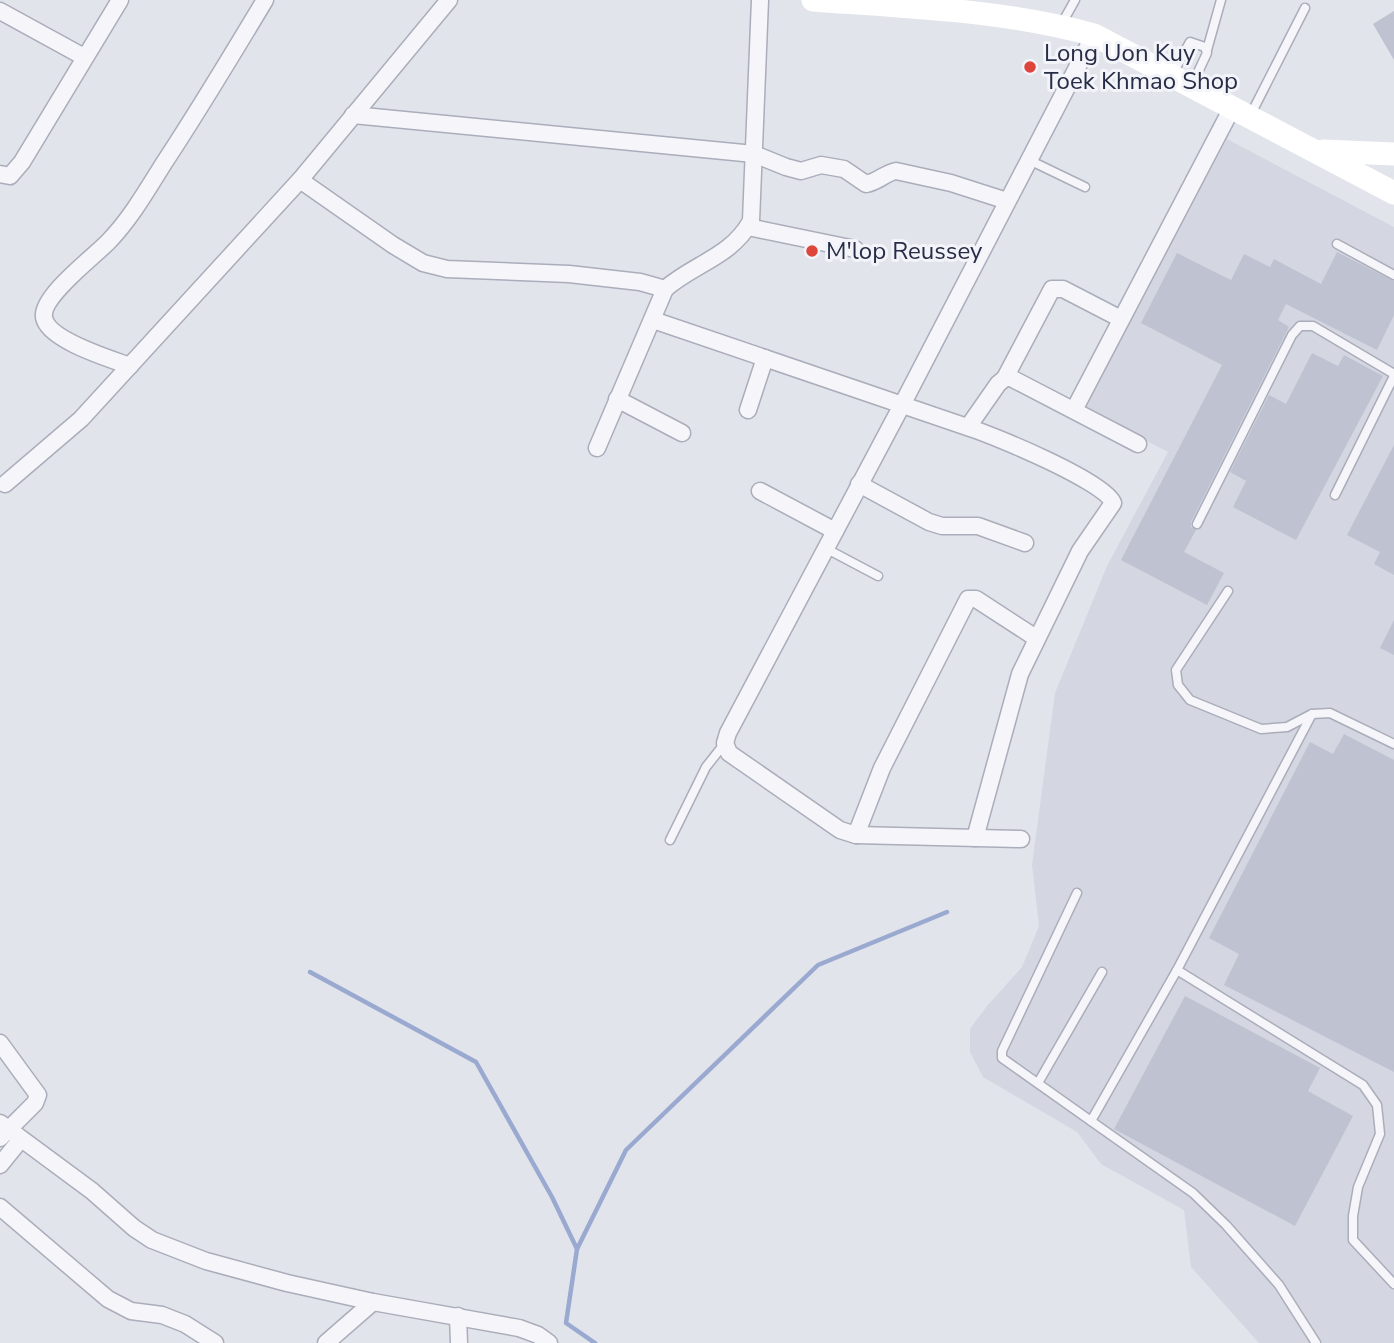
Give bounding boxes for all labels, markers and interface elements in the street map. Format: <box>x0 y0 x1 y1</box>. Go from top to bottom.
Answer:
place label: Long Uon Kuy Toek Khmao Shop <box>1044 37 1238 97</box>
marker: Long Uon Kuy Toek Khmao Shop <box>1022 59 1038 75</box>
place label: M'lop Reussey <box>826 235 983 267</box>
marker: M'lop Reussey <box>804 243 820 259</box>

